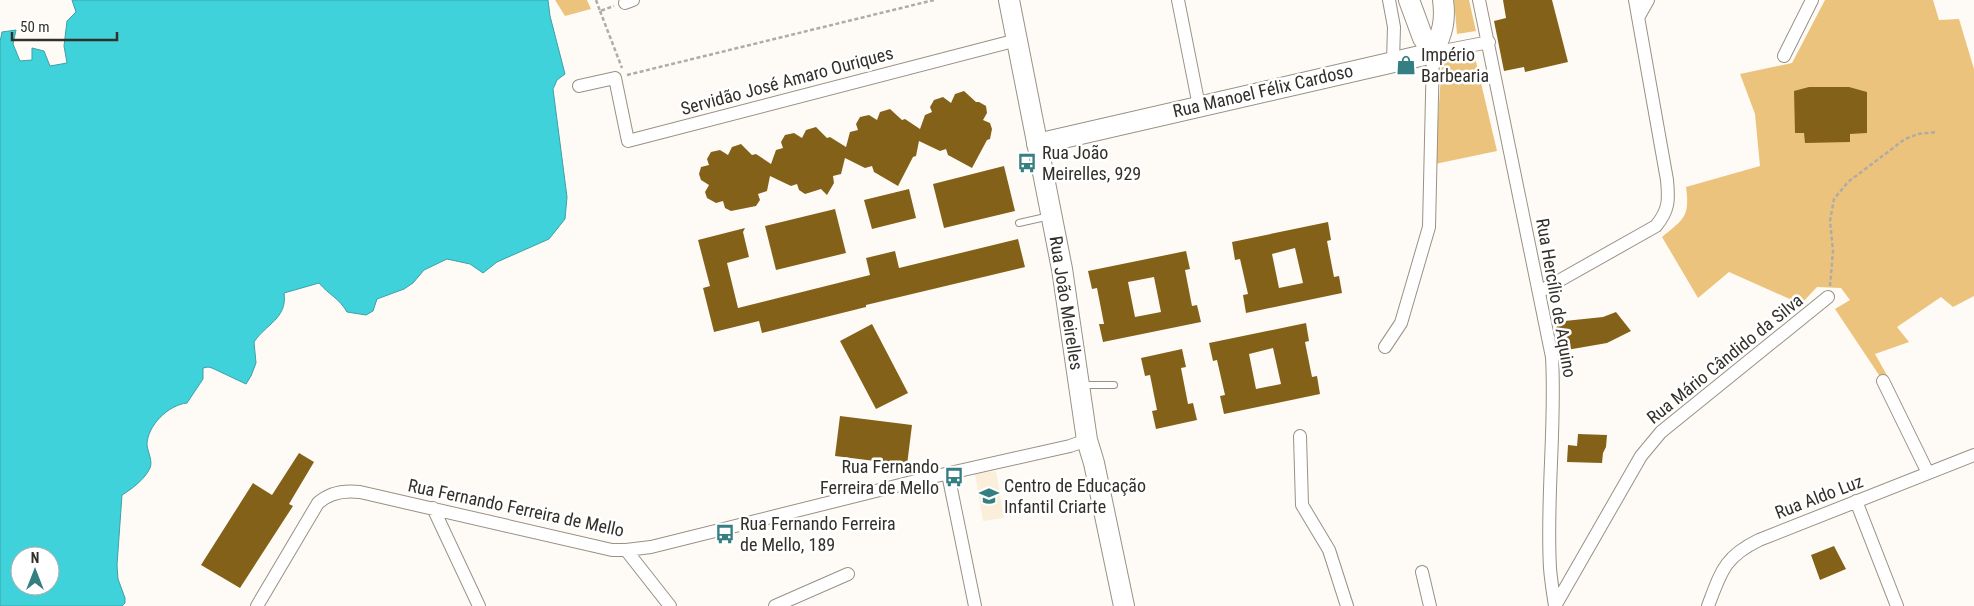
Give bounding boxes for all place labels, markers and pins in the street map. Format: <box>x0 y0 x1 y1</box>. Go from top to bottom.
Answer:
place label: Império Barbearia <box>1421 44 1489 86</box>
shop icon: Império Barbearia <box>1395 54 1417 76</box>
place label: Rua João Meirelles, 929 <box>1042 142 1141 184</box>
bus stop icon: Rua João Meirelles, 929 <box>1016 152 1038 174</box>
place label: Rua Fernando Ferreira de Mello <box>820 456 939 498</box>
bus stop icon: Rua Fernando Ferreira de Mello <box>943 466 965 488</box>
place label: Centro de Educação Infantil Criarte <box>1004 475 1146 517</box>
school or university icon: Centro de Educação Infantil Criarte <box>978 485 1000 507</box>
place label: Rua Fernando Ferreira de Mello, 189 <box>740 513 896 555</box>
bus stop icon: Rua Fernando Ferreira de Mello, 189 <box>714 523 736 545</box>

